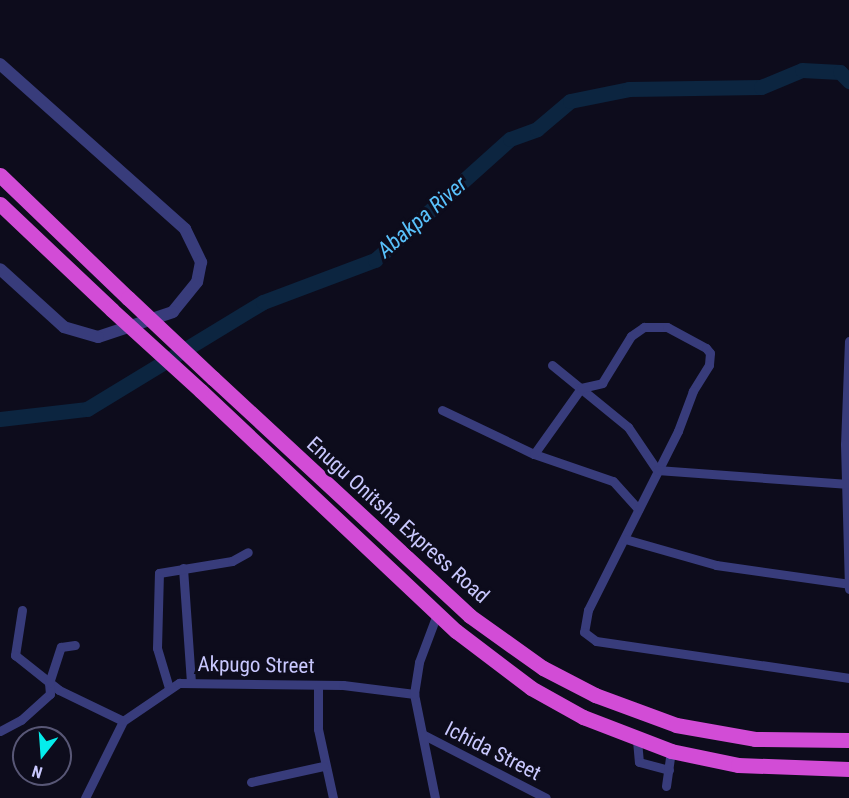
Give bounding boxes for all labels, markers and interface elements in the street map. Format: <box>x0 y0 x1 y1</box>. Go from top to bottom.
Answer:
water label: Abakpa River <box>372 171 472 263</box>
street label: Enugu Onitsha Express Road <box>302 431 494 609</box>
street label: Akpugo Street <box>197 651 315 679</box>
street label: Ichida Street <box>441 716 545 786</box>
north arrow <box>12 726 72 786</box>
text: N <box>30 761 45 782</box>

